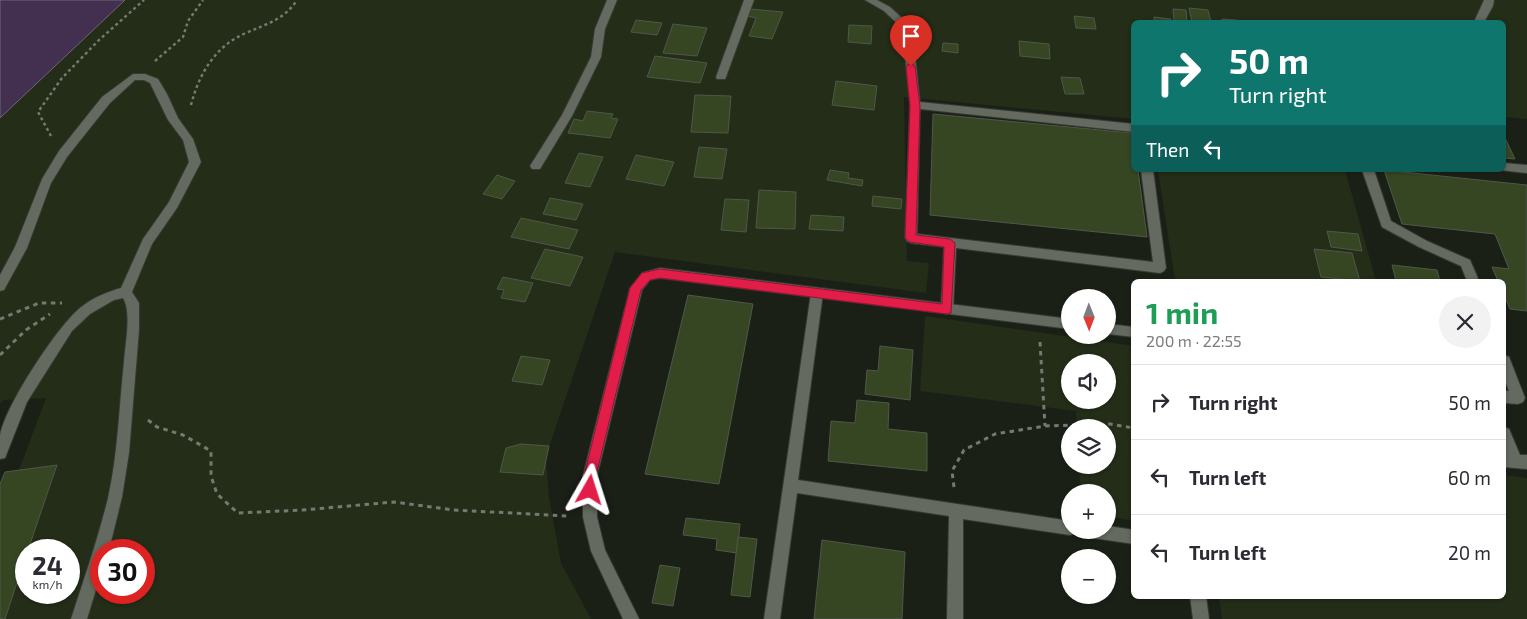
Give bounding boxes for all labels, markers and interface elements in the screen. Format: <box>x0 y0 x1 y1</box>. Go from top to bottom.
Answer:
pin <box>890 15 932 66</box>
icon: arrive <box>897 22 925 50</box>
text: 50 m <box>1229 39 1309 81</box>
icon: right <box>1146 40 1211 105</box>
text: Turn right <box>1229 81 1327 107</box>
icon: left <box>1199 135 1227 163</box>
text: Then <box>1146 138 1189 161</box>
north arrow <box>1061 289 1116 344</box>
map controls <box>1061 289 1116 604</box>
text: 1 min <box>1146 294 1218 330</box>
button: close <box>1439 296 1491 348</box>
text: 200 m · 22:55 <box>1146 331 1242 350</box>
button: sound <box>1061 354 1116 409</box>
icon: right <box>1146 388 1174 416</box>
text: Turn right <box>1189 391 1277 414</box>
text: 50 m <box>1448 391 1491 414</box>
button: layers <box>1061 419 1116 474</box>
position arrow <box>563 463 615 515</box>
icon: left <box>1146 463 1174 491</box>
text: Turn left <box>1189 466 1266 489</box>
text: 60 m <box>1448 466 1491 489</box>
button: + <box>1061 484 1116 539</box>
icon: left <box>1146 538 1174 566</box>
speed limit sign: 30 <box>90 539 155 604</box>
text: Turn left <box>1189 541 1266 564</box>
text: 20 m <box>1448 541 1491 564</box>
button: − <box>1061 549 1116 604</box>
text: 24 <box>32 550 63 580</box>
text: km/h <box>33 577 62 591</box>

